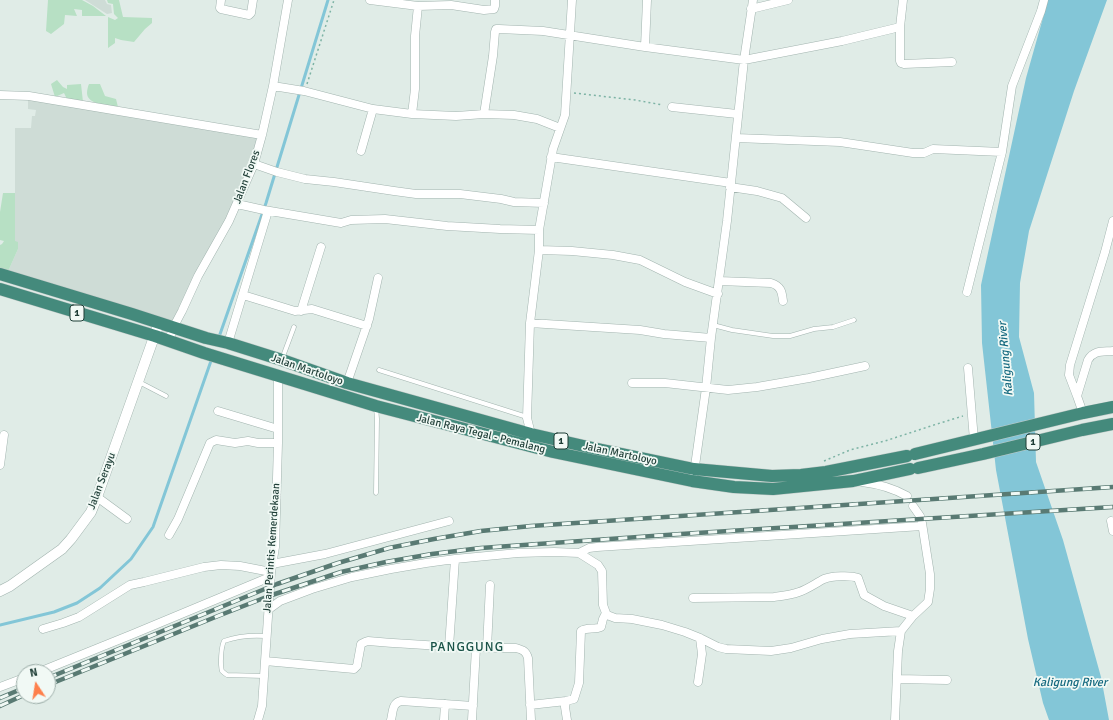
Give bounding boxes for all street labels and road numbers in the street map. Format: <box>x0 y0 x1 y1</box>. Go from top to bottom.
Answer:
street label: Jalan Flores <box>231 148 263 206</box>
road number: 1 <box>70 305 84 321</box>
street label: Jalan Martoloyo <box>269 352 345 388</box>
street label: Jalan Raya Tegal - Pemalang <box>415 412 547 456</box>
road number: 1 <box>554 433 568 449</box>
road number: 1 <box>1026 434 1040 450</box>
street label: Jalan Martoloyo <box>582 440 658 468</box>
street label: Jalan Serayu <box>85 451 119 511</box>
street label: Jalan Perintis Kemerdekaan <box>261 483 283 613</box>

